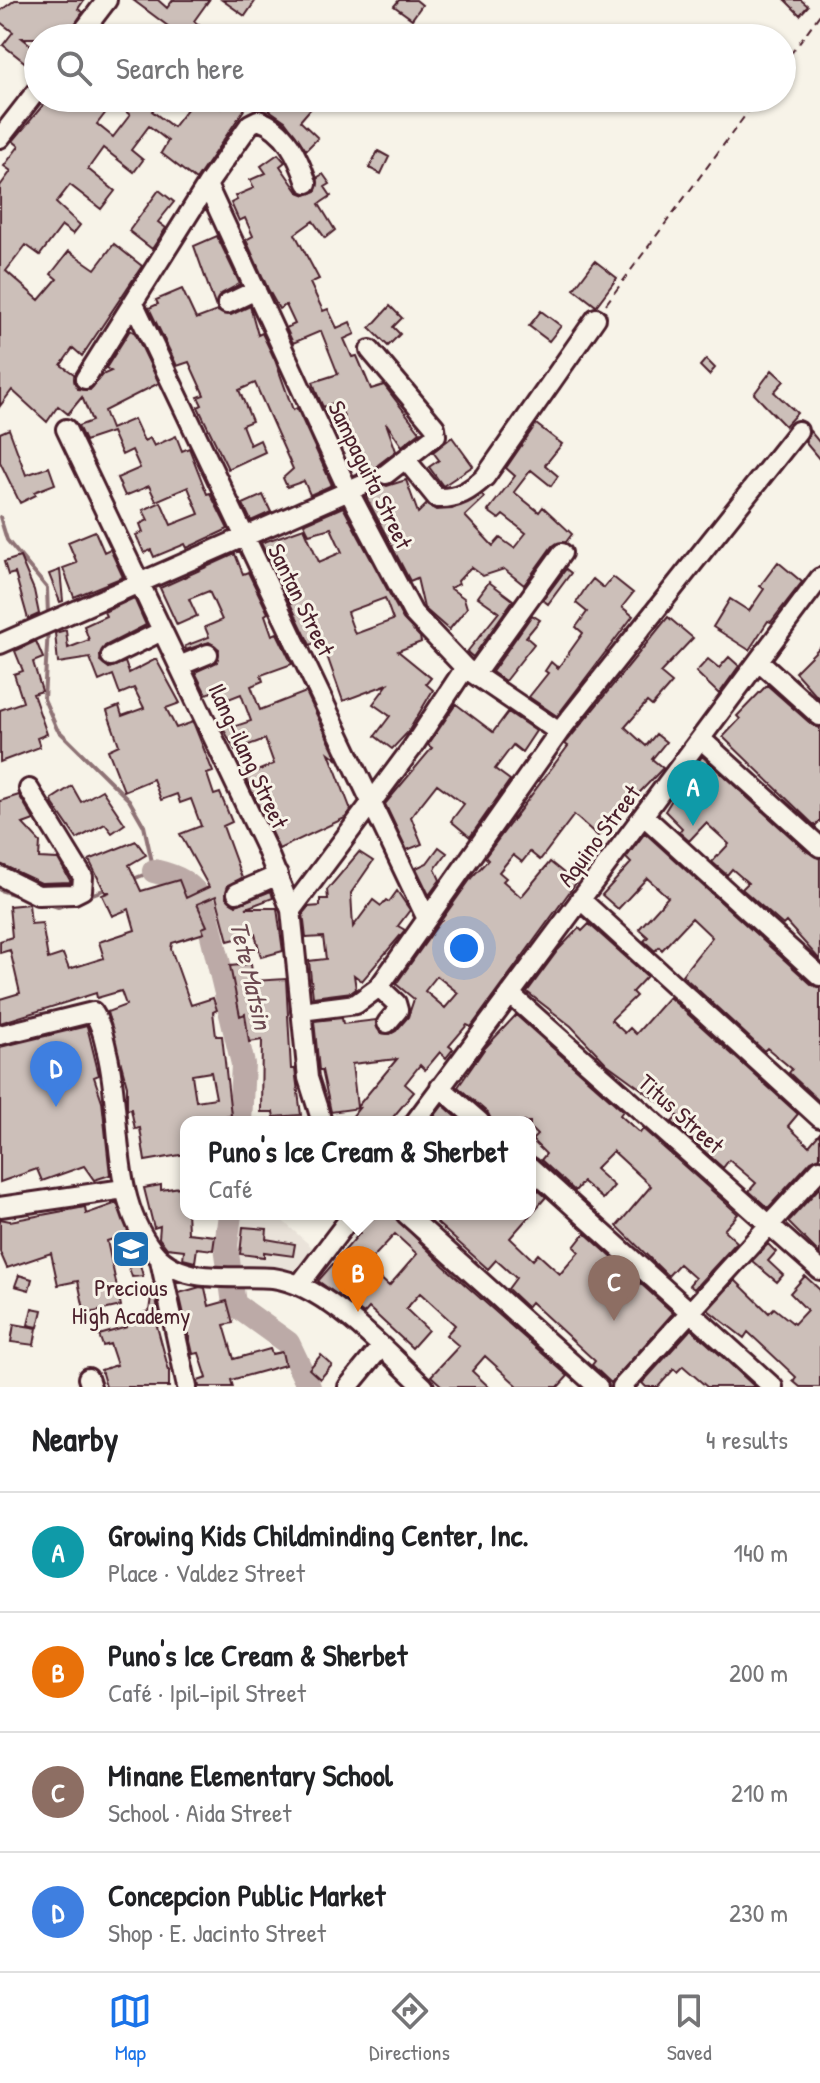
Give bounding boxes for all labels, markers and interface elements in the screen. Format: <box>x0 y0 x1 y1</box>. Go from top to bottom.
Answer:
search box <box>24 24 796 112</box>
icon: search <box>52 46 96 90</box>
text: Search here <box>116 48 244 88</box>
street label: Sampaguita Street <box>321 395 421 555</box>
street label: Santan Street <box>261 538 343 662</box>
street label: Ilang-ilang Street <box>201 678 297 834</box>
pin: A <box>667 760 719 826</box>
street label: Aquino Street <box>549 777 647 893</box>
water label: Tete Matsin <box>222 917 281 1035</box>
your location <box>444 928 484 968</box>
pin: D <box>30 1041 82 1107</box>
street label: Titus Street <box>632 1066 732 1161</box>
popup <box>180 1116 536 1220</box>
text: Puno's Ice Cream & Sherbet <box>208 1131 508 1171</box>
text: Café <box>208 1171 253 1206</box>
school or university icon: Precious High Academy <box>110 1228 152 1270</box>
pin: B <box>332 1246 384 1312</box>
pin: C <box>588 1255 640 1321</box>
place label: Precious High Academy <box>72 1271 190 1331</box>
text: Nearby <box>32 1416 118 1462</box>
text: 4 results <box>706 1422 788 1457</box>
text: Growing Kids Childminding Center, Inc. <box>108 1515 529 1555</box>
text: A <box>52 1535 64 1570</box>
text: 140 m <box>734 1535 788 1570</box>
text: Place · Valdez Street <box>108 1555 305 1590</box>
text: Puno's Ice Cream & Sherbet <box>108 1635 407 1675</box>
text: B <box>51 1655 65 1690</box>
text: 200 m <box>729 1655 788 1690</box>
text: Café · Ipil-ipil Street <box>108 1675 306 1710</box>
text: Minane Elementary School <box>108 1755 393 1795</box>
text: C <box>51 1775 65 1810</box>
text: 210 m <box>731 1775 788 1810</box>
text: School · Aida Street <box>108 1795 291 1830</box>
text: Concepcion Public Market <box>108 1875 385 1915</box>
text: D <box>52 1895 64 1930</box>
text: 230 m <box>729 1895 788 1930</box>
text: Shop · E. Jacinto Street <box>108 1915 326 1950</box>
tab: Map <box>108 1989 152 2067</box>
tab: Directions <box>369 1989 450 2067</box>
tab: Saved <box>667 1989 712 2067</box>

